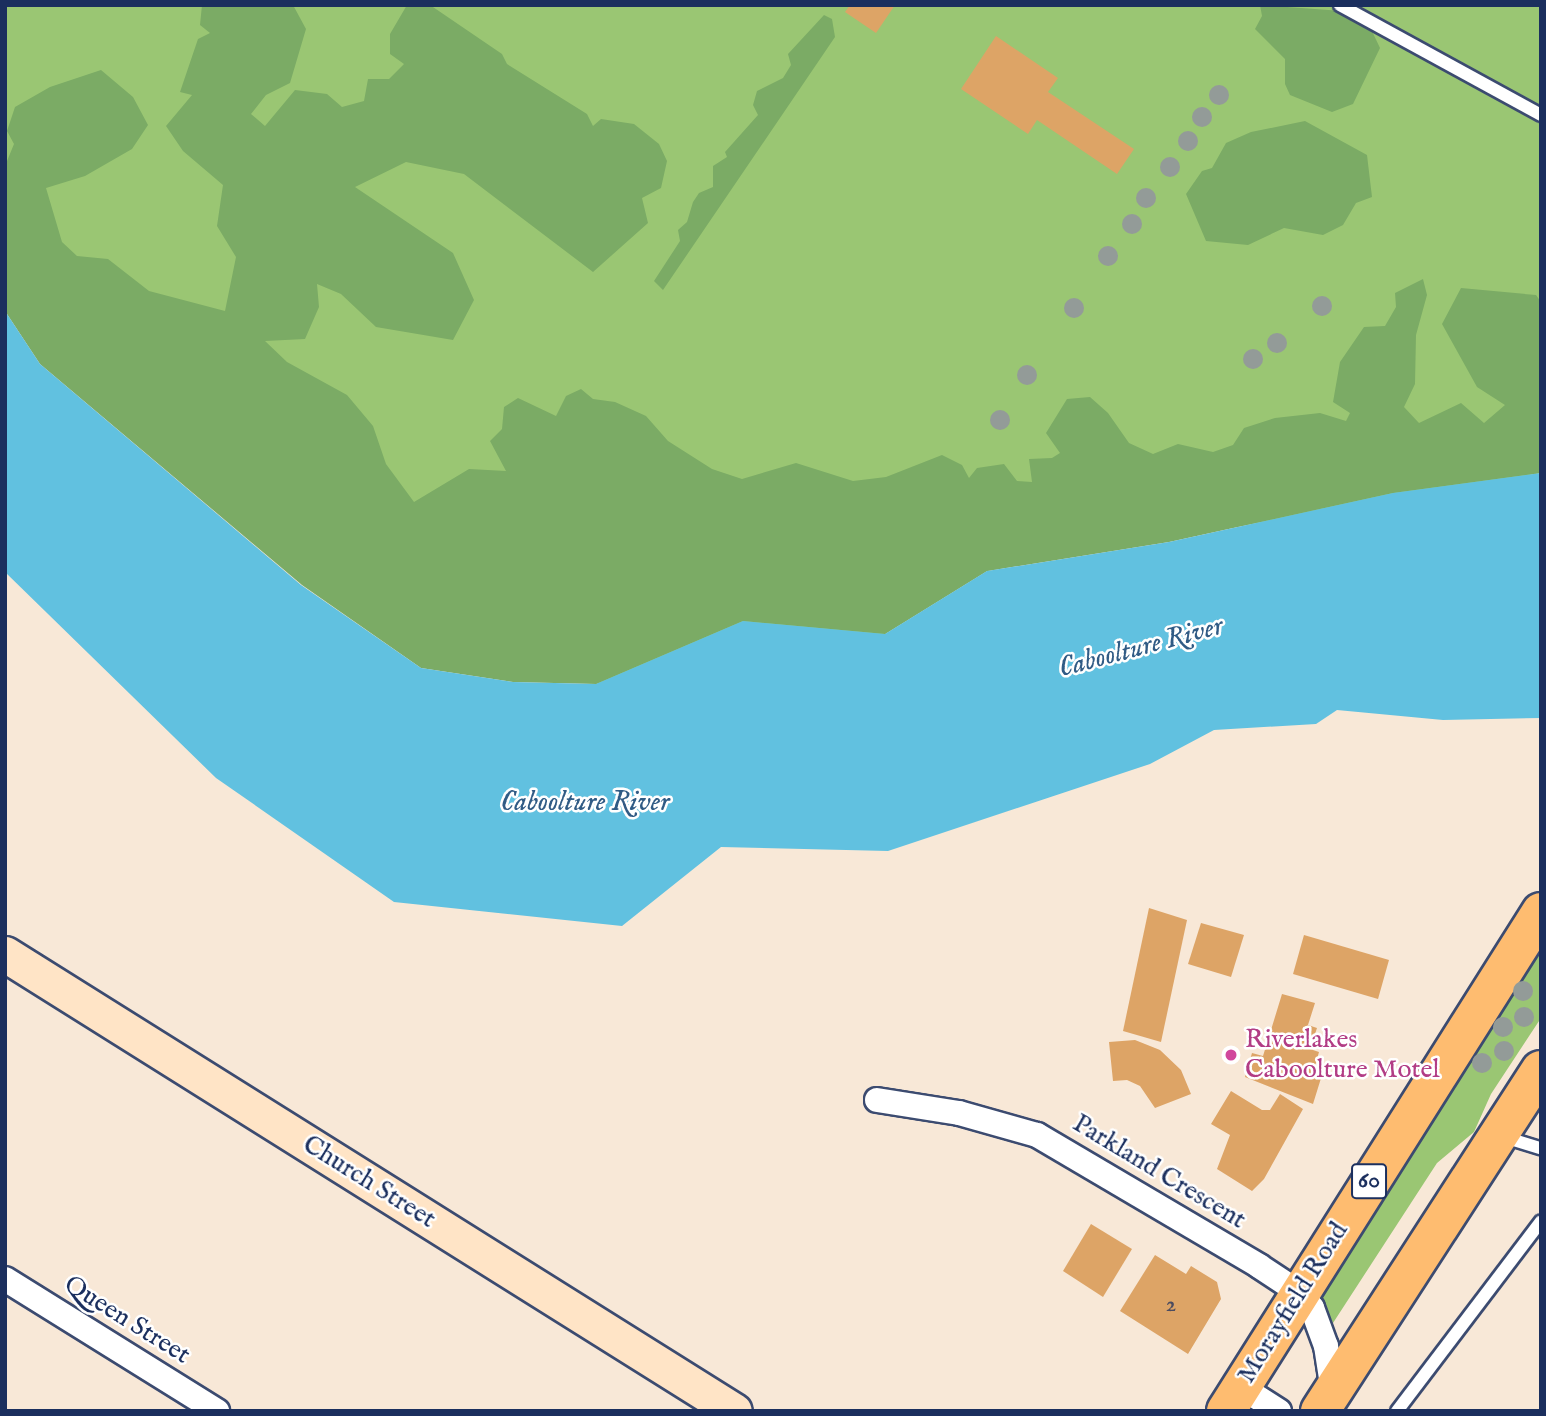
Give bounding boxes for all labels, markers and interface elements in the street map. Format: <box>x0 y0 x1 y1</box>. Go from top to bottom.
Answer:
water label: Caboolture River <box>1055 610 1227 686</box>
water label: Caboolture River <box>500 786 670 820</box>
place label: Riverlakes Caboolture Motel <box>1245 1024 1440 1086</box>
marker: Riverlakes Caboolture Motel <box>1223 1047 1239 1063</box>
street label: Parkland Crescent <box>1067 1108 1251 1236</box>
street label: Church Street <box>297 1129 441 1235</box>
road number: 60 <box>1350 1161 1388 1202</box>
street label: Morayfield Road <box>1231 1217 1355 1389</box>
street label: Queen Street <box>58 1269 196 1371</box>
house number: 2 <box>1166 1291 1176 1319</box>

